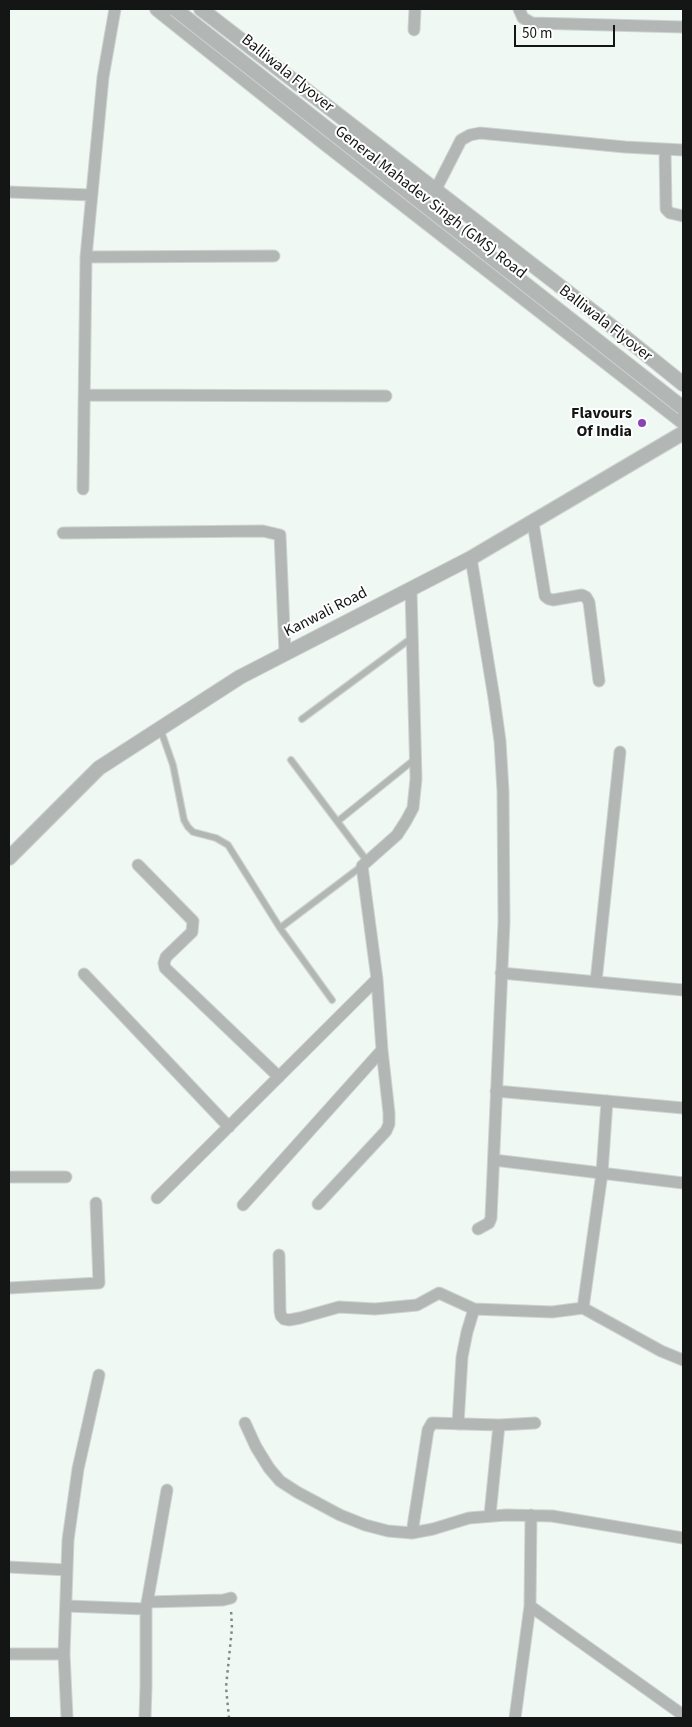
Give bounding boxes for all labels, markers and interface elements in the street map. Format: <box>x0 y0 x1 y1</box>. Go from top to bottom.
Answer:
scale bar <box>517 15 618 47</box>
text: 50 m <box>522 23 552 44</box>
street label: Balliwala Flyover <box>237 31 337 117</box>
street label: General Mahadev Singh (GMS) Road <box>331 122 529 284</box>
street label: Balliwala Flyover <box>554 282 656 366</box>
place label: Flavours Of India <box>571 404 632 442</box>
marker: Flavours Of India <box>636 417 648 429</box>
street label: Kanwali Road <box>281 584 371 642</box>

